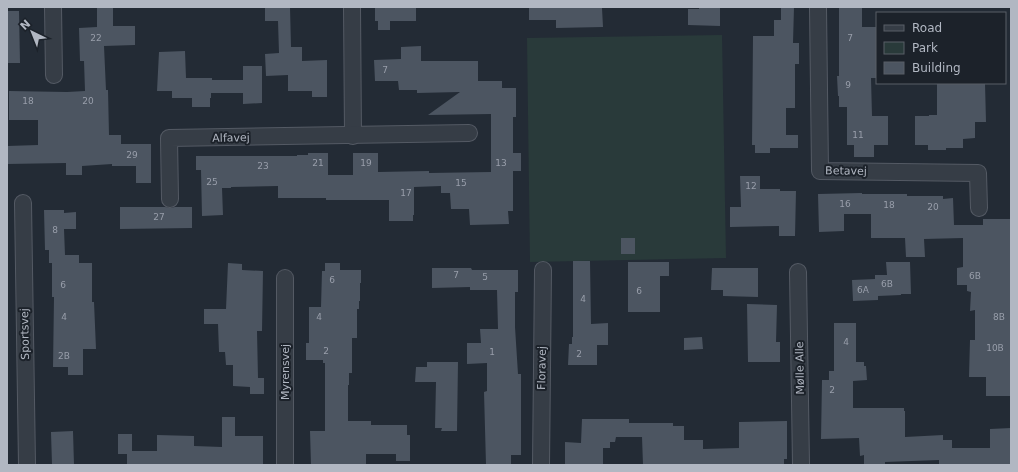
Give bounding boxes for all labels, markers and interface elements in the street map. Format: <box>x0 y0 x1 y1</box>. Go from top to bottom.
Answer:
north arrow <box>12 12 52 52</box>
legend <box>876 12 1006 84</box>
text: N <box>18 17 33 33</box>
text: Road <box>912 21 942 35</box>
house number: 22 <box>90 33 102 43</box>
house number: 7 <box>847 33 853 43</box>
text: Park <box>912 41 938 55</box>
text: Building <box>912 61 961 75</box>
house number: 7 <box>382 65 388 75</box>
house number: 9 <box>845 80 851 90</box>
house number: 18 <box>22 96 34 106</box>
house number: 20 <box>82 96 94 106</box>
house number: 11 <box>852 130 864 140</box>
street label: Alfavej <box>212 131 250 145</box>
house number: 29 <box>126 150 138 160</box>
house number: 21 <box>312 158 324 168</box>
house number: 19 <box>360 158 372 168</box>
house number: 13 <box>495 158 507 168</box>
house number: 23 <box>257 161 269 171</box>
street label: Betavej <box>825 164 867 178</box>
house number: 25 <box>206 177 218 187</box>
house number: 15 <box>455 178 467 188</box>
house number: 12 <box>745 181 757 191</box>
house number: 17 <box>400 188 412 198</box>
house number: 16 <box>839 199 851 209</box>
house number: 18 <box>883 200 895 210</box>
house number: 20 <box>927 202 939 212</box>
house number: 27 <box>153 212 165 222</box>
house number: 8 <box>52 225 58 235</box>
house number: 7 <box>453 270 459 280</box>
house number: 6B <box>969 271 981 281</box>
house number: 5 <box>482 272 488 282</box>
house number: 6 <box>329 275 335 285</box>
house number: 6B <box>881 279 893 289</box>
house number: 6 <box>60 280 66 290</box>
house number: 6A <box>857 285 870 295</box>
house number: 6 <box>636 286 642 296</box>
house number: 4 <box>580 294 586 304</box>
street label: Sportsvej <box>18 308 32 360</box>
house number: 4 <box>61 312 67 322</box>
house number: 4 <box>316 312 322 322</box>
house number: 8B <box>993 312 1005 322</box>
house number: 4 <box>843 337 849 347</box>
street label: Mølle Alle <box>793 341 807 395</box>
house number: 10B <box>986 343 1004 353</box>
street label: Myrensvej <box>279 344 292 400</box>
house number: 2 <box>323 346 329 356</box>
street label: Floravej <box>535 346 549 390</box>
house number: 1 <box>489 347 495 357</box>
house number: 2 <box>576 349 582 359</box>
house number: 2B <box>58 351 70 361</box>
house number: 2 <box>829 385 835 395</box>

